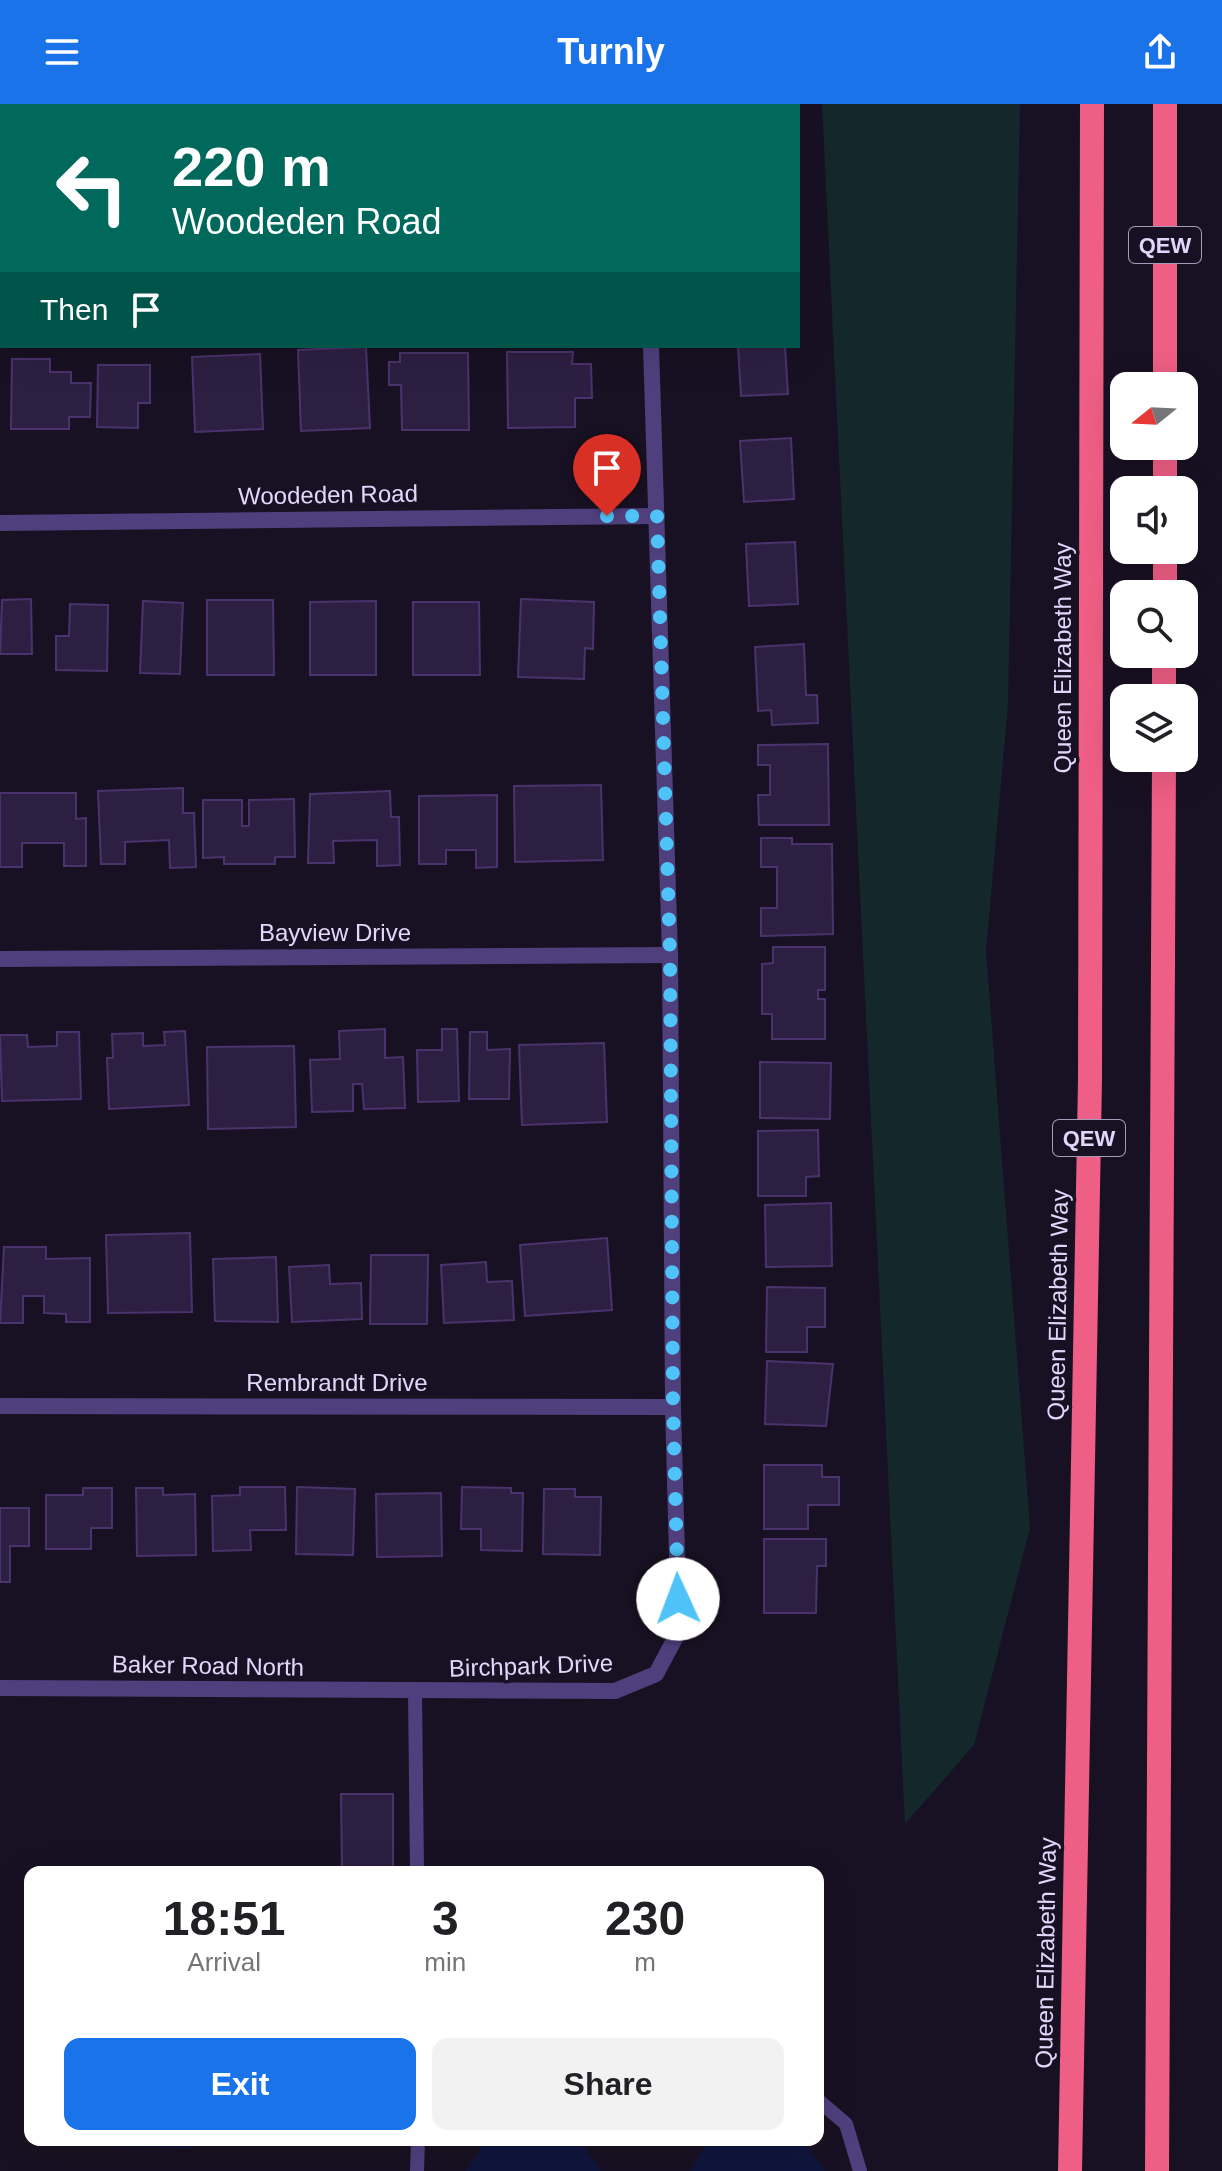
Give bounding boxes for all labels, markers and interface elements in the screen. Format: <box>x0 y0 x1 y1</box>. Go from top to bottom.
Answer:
icon: menu <box>40 30 84 74</box>
icon: share <box>1138 30 1182 74</box>
text: Turnly <box>557 31 665 72</box>
text: 220 m <box>172 135 331 198</box>
icon: left <box>40 136 144 240</box>
text: Woodeden Road <box>172 201 442 242</box>
road number: QEW <box>1129 227 1201 263</box>
icon: arrive <box>124 288 168 332</box>
text: Then <box>40 293 108 326</box>
north arrow <box>1110 372 1198 460</box>
map controls <box>1110 372 1198 772</box>
pin <box>573 434 641 516</box>
icon: arrive <box>585 446 629 490</box>
button: sound <box>1110 476 1198 564</box>
street label: Woodeden Road <box>238 479 418 510</box>
street label: Queen Elizabeth Way <box>1049 542 1076 774</box>
button: search <box>1110 580 1198 668</box>
button: layers <box>1110 684 1198 772</box>
street label: Bayview Drive <box>259 919 411 946</box>
road number: QEW <box>1053 1120 1125 1156</box>
street label: Queen Elizabeth Way <box>1042 1189 1073 1421</box>
street label: Rembrandt Drive <box>246 1369 428 1396</box>
position arrow <box>636 1557 720 1641</box>
street label: Birchpark Drive <box>449 1649 613 1682</box>
street label: Baker Road North <box>112 1650 304 1681</box>
street label: Queen Elizabeth Way <box>1030 1837 1061 2069</box>
text: 18:51 <box>163 1892 286 1945</box>
text: 3 <box>432 1892 459 1945</box>
text: 230 <box>605 1892 685 1945</box>
text: Arrival <box>187 1947 261 1977</box>
text: min <box>424 1947 466 1977</box>
text: m <box>634 1947 656 1977</box>
button: Exit <box>64 2038 416 2130</box>
button: Share <box>432 2038 784 2130</box>

